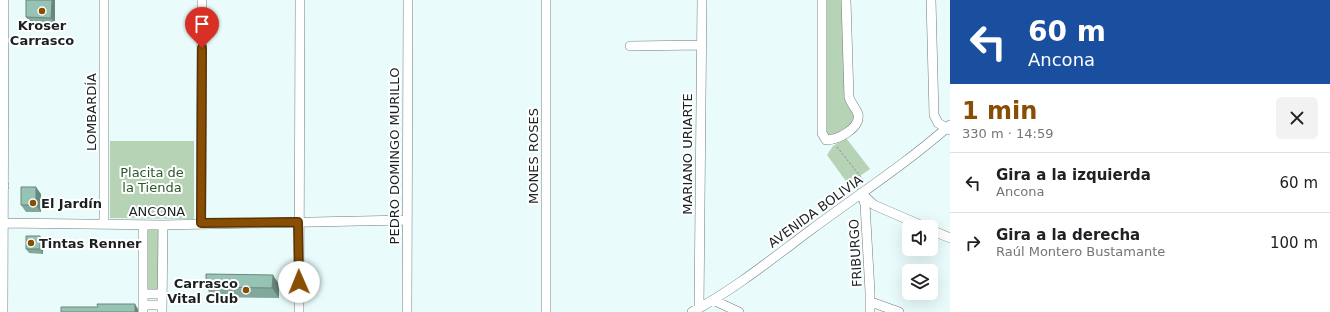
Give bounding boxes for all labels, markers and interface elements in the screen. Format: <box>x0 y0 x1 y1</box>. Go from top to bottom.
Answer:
marker: Kroser Carrasco <box>37 6 47 16</box>
pin <box>185 7.0 219 48</box>
icon: arrive <box>191 13 213 35</box>
text: 60 m <box>1028 15 1106 48</box>
icon: left <box>962 16 1014 68</box>
place label: Kroser Carrasco <box>10 18 74 48</box>
text: Ancona <box>1028 49 1095 70</box>
street label: PEDRO DOMINGO MURILLO <box>387 68 402 244</box>
street label: LOMBARDÍA <box>84 73 99 151</box>
street label: MARIANO URIARTE <box>680 93 695 215</box>
text: 1 min <box>962 97 1037 125</box>
button: close <box>1276 97 1318 139</box>
street label: MONES ROSES <box>526 108 541 204</box>
text: 330 m · 14:59 <box>962 126 1053 141</box>
park label: Placita de la Tienda <box>120 165 184 195</box>
text: Gira a la izquierda <box>996 166 1151 184</box>
street label: AVENIDA BOLIVIA <box>765 172 866 251</box>
icon: left <box>962 172 984 194</box>
text: 60 m <box>1280 174 1318 192</box>
text: Ancona <box>996 184 1044 199</box>
place label: El Jardín <box>41 196 102 211</box>
marker: El Jardín <box>28 198 38 208</box>
street label: ANCONA <box>129 204 185 219</box>
street label: FRIBURGO <box>846 219 865 287</box>
map controls <box>902 220 938 300</box>
button: sound <box>902 220 938 256</box>
text: Gira a la derecha <box>996 226 1140 244</box>
icon: right <box>962 232 984 254</box>
text: 100 m <box>1270 234 1318 252</box>
place label: Tintas Renner <box>39 236 142 251</box>
marker: Tintas Renner <box>26 238 36 248</box>
text: Raúl Montero Bustamante <box>996 244 1165 259</box>
position arrow <box>278 261 320 303</box>
button: layers <box>902 264 938 300</box>
place label: Carrasco Vital Club <box>167 276 238 306</box>
marker: Carrasco Vital Club <box>241 285 251 295</box>

